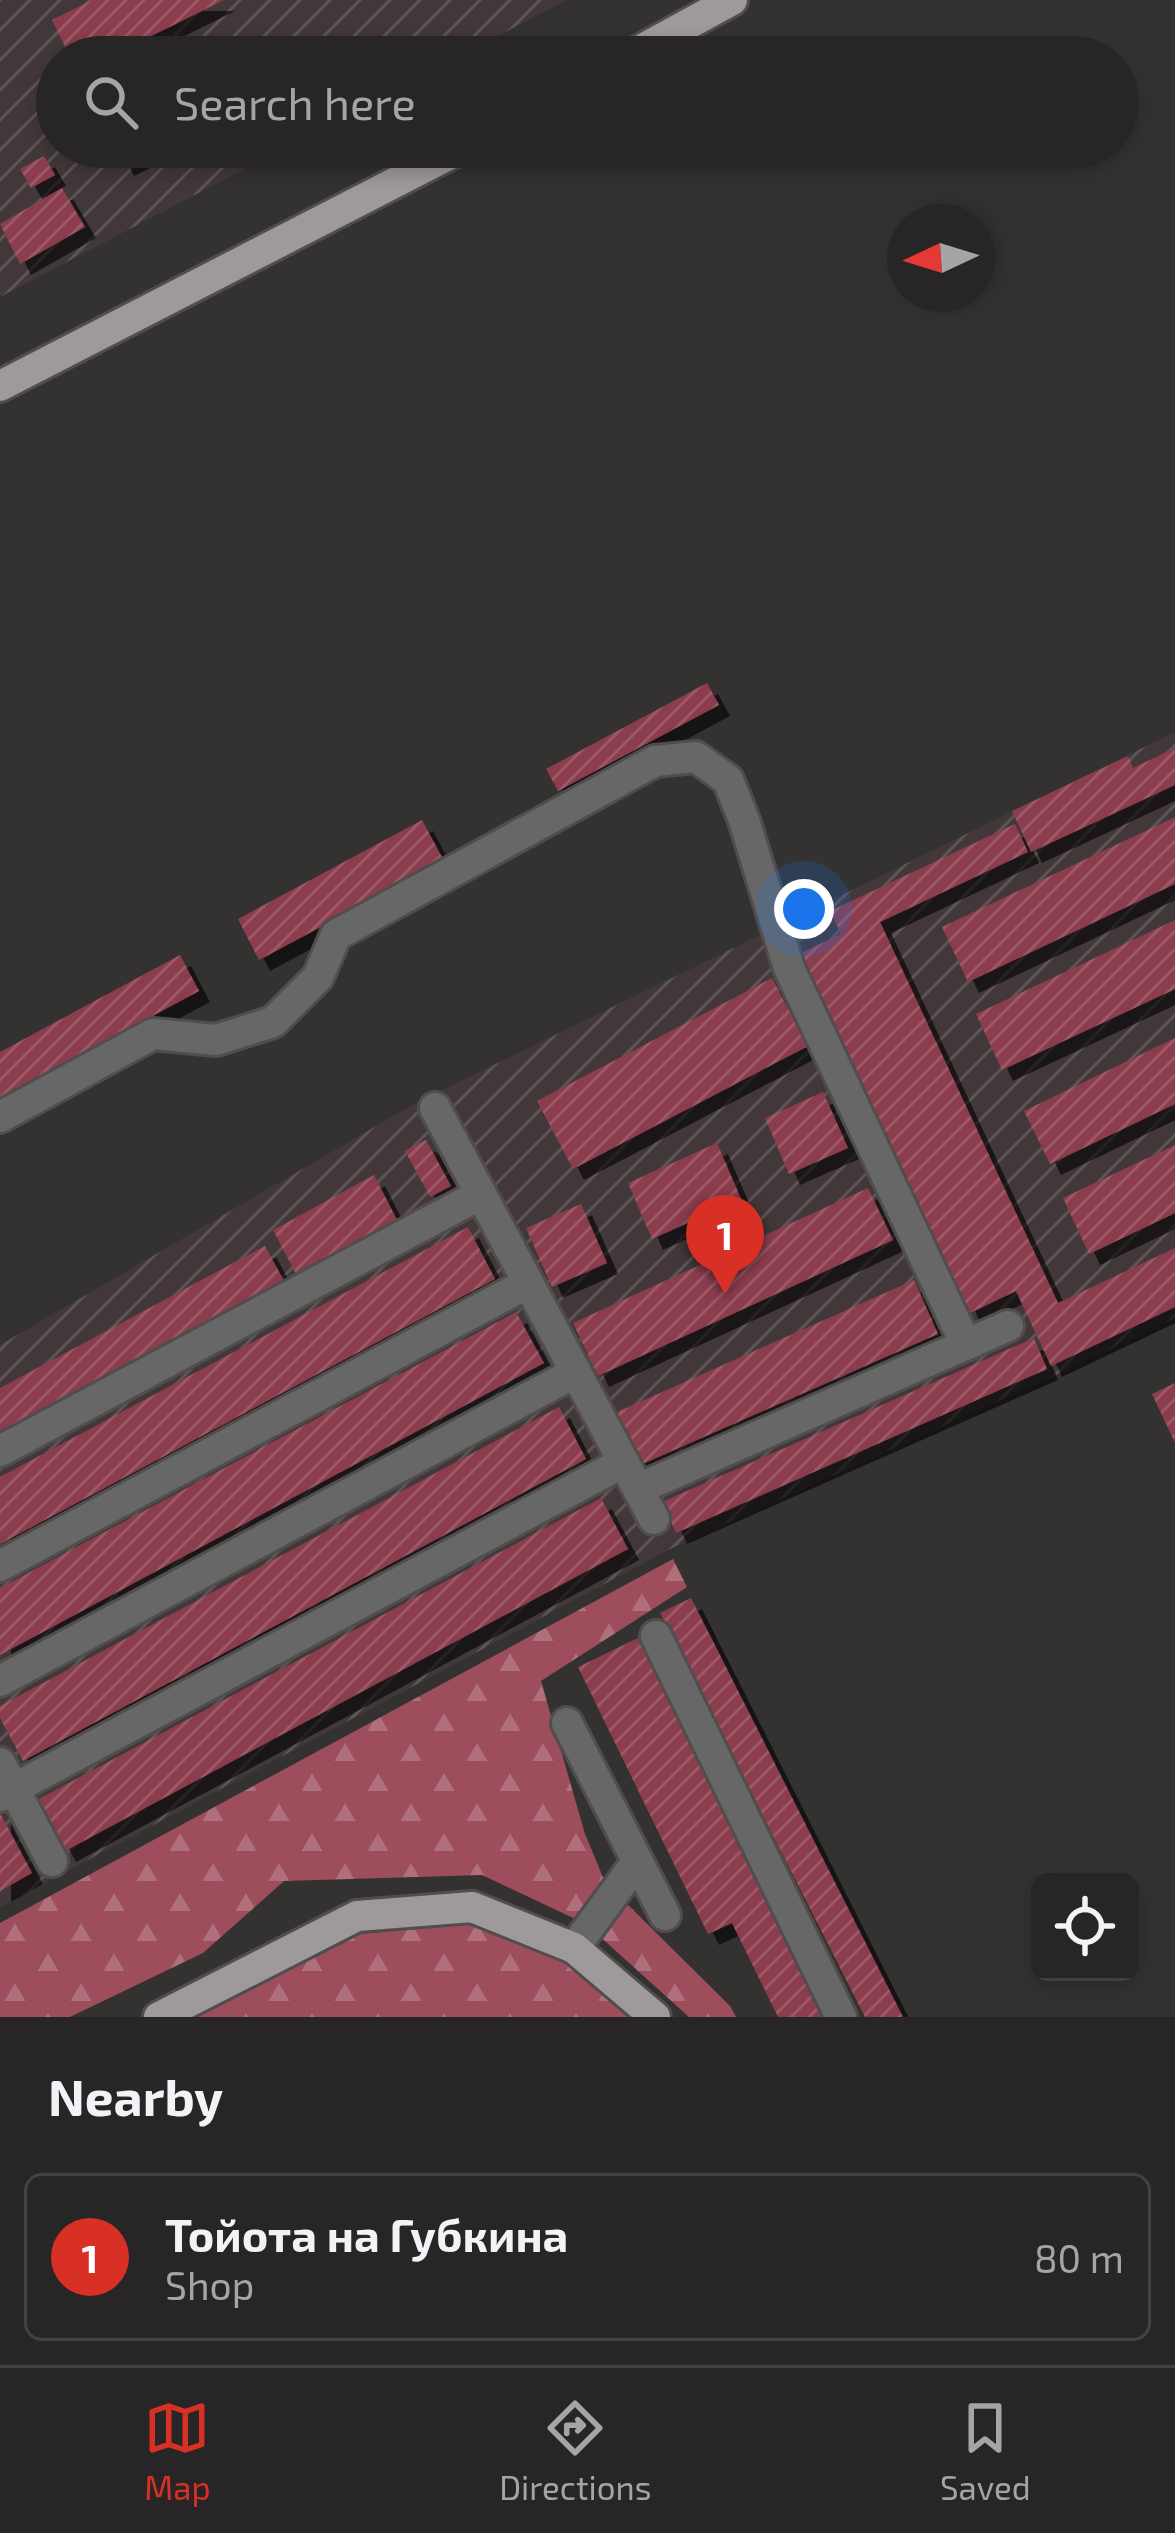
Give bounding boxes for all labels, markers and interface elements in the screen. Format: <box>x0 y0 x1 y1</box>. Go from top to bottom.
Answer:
search box <box>36 36 1139 168</box>
icon: search <box>78 69 144 135</box>
text: Search here <box>174 75 416 129</box>
north arrow <box>887 204 995 312</box>
your location <box>774 879 834 939</box>
pin: 1 <box>686 1195 764 1294</box>
map controls <box>1031 1873 1139 1981</box>
button: locate <box>1031 1873 1139 1981</box>
text: Nearby <box>48 2065 223 2126</box>
text: Тойота на Губкина <box>165 2207 568 2261</box>
text: 1 <box>82 2234 98 2281</box>
text: 80 m <box>1034 2234 1124 2281</box>
text: Shop <box>165 2261 254 2308</box>
tab: Map <box>144 2395 211 2507</box>
tab: Directions <box>499 2395 651 2507</box>
tab: Saved <box>940 2395 1031 2507</box>

